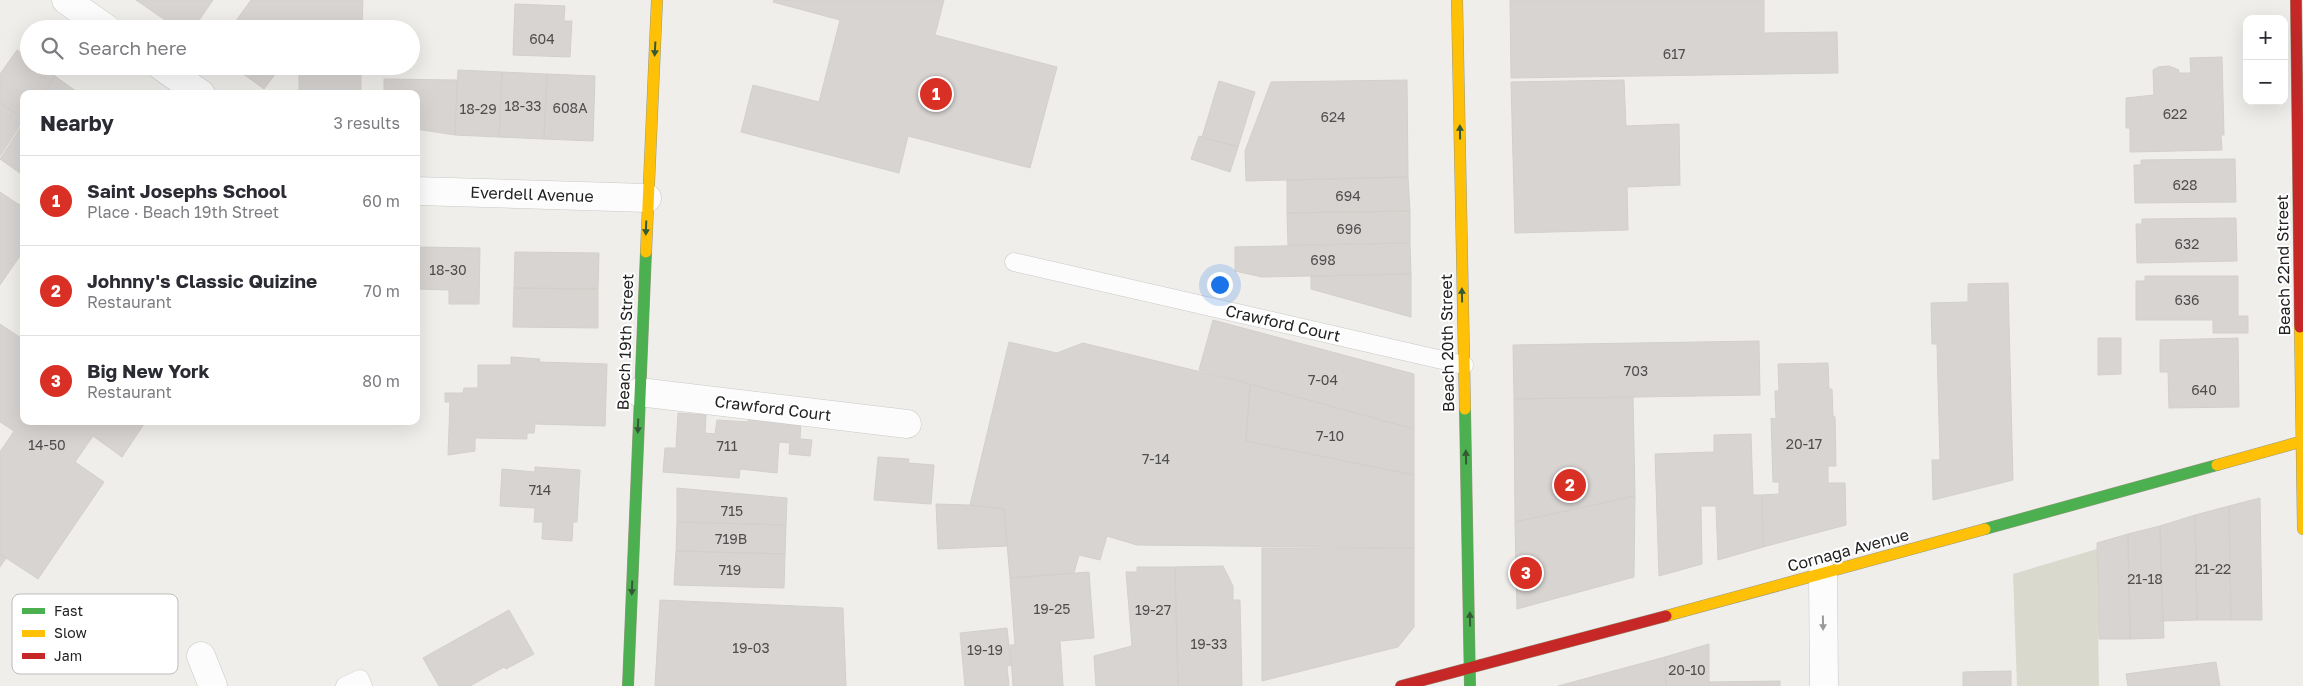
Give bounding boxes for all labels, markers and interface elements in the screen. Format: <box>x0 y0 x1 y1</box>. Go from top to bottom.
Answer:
map controls <box>2243 15 2288 105</box>
button: + <box>2243 15 2288 60</box>
search box <box>20 20 420 75</box>
house number: 604 <box>529 30 555 47</box>
icon: search <box>38 34 66 62</box>
text: Search here <box>78 36 187 59</box>
one-way arrow <box>650 41 658 57</box>
house number: 617 <box>1663 45 1685 62</box>
button: − <box>2243 60 2288 105</box>
pin: 1 <box>920 75 952 113</box>
house number: 18-33 <box>504 97 542 114</box>
house number: 608A <box>552 99 588 116</box>
house number: 18-29 <box>459 100 497 117</box>
house number: 622 <box>2163 105 2187 122</box>
house number: 624 <box>1320 108 1346 125</box>
text: Nearby <box>40 110 114 136</box>
text: 3 results <box>333 113 400 133</box>
one-way arrow <box>1456 124 1464 140</box>
house number: 628 <box>2172 176 2198 193</box>
text: Saint Josephs School <box>87 179 287 202</box>
street label: Everdell Avenue <box>470 182 594 206</box>
house number: 694 <box>1335 187 1361 204</box>
text: 1 <box>52 191 60 211</box>
text: 60 m <box>362 191 400 211</box>
street label: Beach 22nd Street <box>2272 194 2294 336</box>
text: Place · Beach 19th Street <box>87 202 279 222</box>
house number: 696 <box>1336 220 1362 237</box>
one-way arrow <box>642 221 650 237</box>
house number: 632 <box>2175 235 2199 252</box>
house number: 698 <box>1310 251 1336 268</box>
house number: 18-30 <box>429 261 467 278</box>
text: Johnny's Classic Quizine <box>87 269 317 292</box>
your location <box>1207 272 1233 298</box>
street label: Beach 19th Street <box>613 273 637 411</box>
street label: Beach 20th Street <box>1436 274 1458 412</box>
text: 2 <box>51 281 61 301</box>
text: 70 m <box>363 281 400 301</box>
one-way arrow <box>1458 286 1466 302</box>
house number: 636 <box>2174 291 2200 308</box>
text: Restaurant <box>87 292 172 312</box>
street label: Crawford Court <box>1224 300 1342 346</box>
text: Big New York <box>87 359 210 382</box>
house number: 703 <box>1624 362 1648 379</box>
text: 3 <box>51 371 61 391</box>
text: 80 m <box>362 371 400 391</box>
house number: 7-04 <box>1308 371 1338 388</box>
house number: 640 <box>2191 381 2217 398</box>
text: Restaurant <box>87 382 172 402</box>
street label: Crawford Court <box>713 391 833 425</box>
one-way arrow <box>634 418 642 434</box>
house number: 7-10 <box>1316 427 1344 444</box>
house number: 20-17 <box>1786 435 1822 452</box>
house number: 14-50 <box>28 436 66 453</box>
house number: 711 <box>717 437 738 454</box>
one-way arrow <box>1462 449 1470 465</box>
house number: 7-14 <box>1142 450 1170 467</box>
pin: 2 <box>1554 466 1586 504</box>
house number: 714 <box>529 481 551 498</box>
house number: 715 <box>721 502 743 519</box>
street label: Cornaga Avenue <box>1785 524 1911 576</box>
house number: 719B <box>715 530 747 547</box>
pin: 3 <box>1510 554 1542 592</box>
house number: 21-22 <box>2195 560 2231 577</box>
house number: 719 <box>719 561 741 578</box>
house number: 21-18 <box>2127 570 2163 587</box>
one-way arrow <box>627 580 635 596</box>
legend <box>12 594 178 674</box>
house number: 19-25 <box>1034 600 1070 617</box>
house number: 19-27 <box>1135 601 1171 618</box>
text: Fast <box>54 602 83 619</box>
one-way arrow <box>1465 611 1473 627</box>
one-way arrow <box>1819 615 1827 631</box>
text: Slow <box>54 624 87 641</box>
house number: 19-33 <box>1191 635 1227 652</box>
house number: 19-03 <box>732 639 770 656</box>
house number: 19-19 <box>967 641 1003 658</box>
text: Jam <box>54 647 82 664</box>
house number: 20-10 <box>1668 661 1706 678</box>

